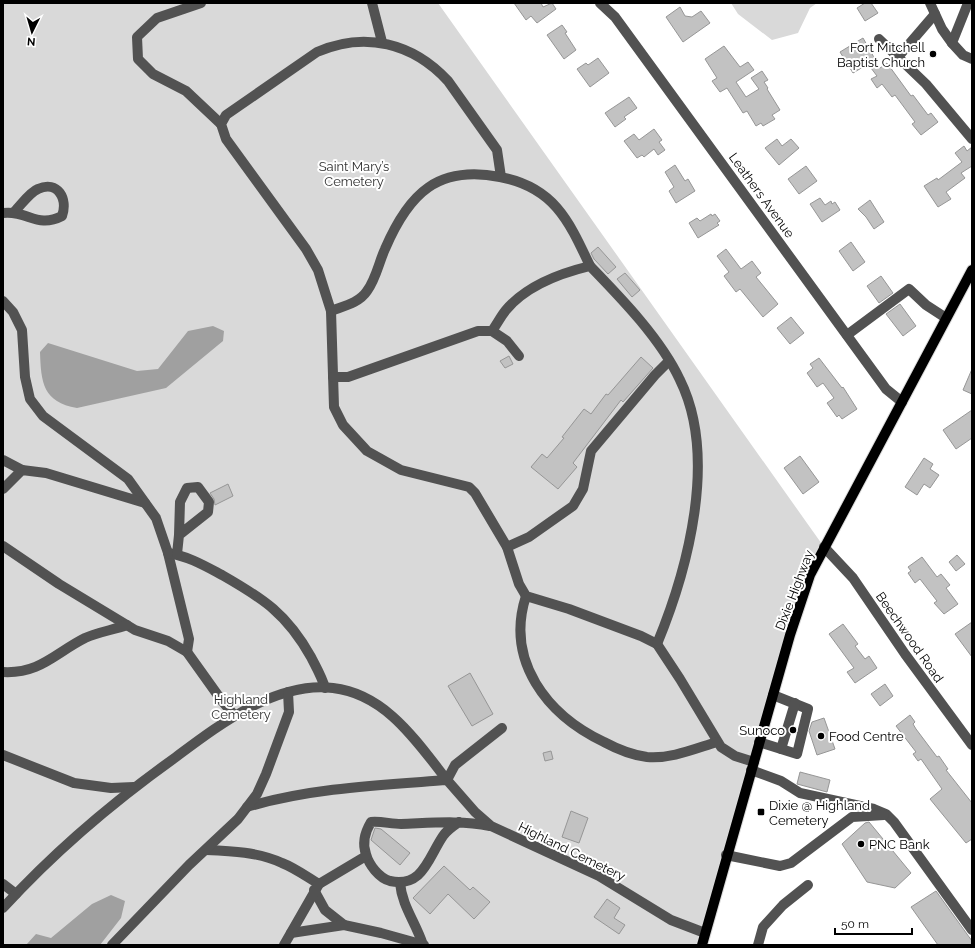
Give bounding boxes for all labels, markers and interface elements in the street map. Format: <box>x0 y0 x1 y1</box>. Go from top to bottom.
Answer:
north arrow <box>12 12 52 52</box>
text: N <box>26 35 36 48</box>
place label: Fort Mitchell Baptist Church <box>837 40 925 70</box>
marker: Fort Mitchell Baptist Church <box>928 49 938 59</box>
street label: Leathers Avenue <box>726 150 798 241</box>
park label: Saint Mary’s Cemetery <box>319 159 389 189</box>
street label: Dixie Highway <box>772 548 817 632</box>
street label: Beechwood Road <box>873 589 946 685</box>
park label: Highland Cemetery <box>211 692 271 722</box>
place label: Sunoco <box>739 723 785 738</box>
marker: Sunoco <box>788 725 798 735</box>
place label: Food Centre <box>829 729 904 744</box>
marker: Food Centre <box>816 731 826 741</box>
place label: Dixie @ Highland Cemetery <box>769 798 870 828</box>
marker: Dixie @ Highland Cemetery <box>756 807 766 817</box>
street label: Highland Cemetery <box>516 819 628 884</box>
place label: PNC Bank <box>869 837 930 852</box>
marker: PNC Bank <box>856 839 866 849</box>
scale bar <box>835 910 912 936</box>
text: 50 m <box>841 917 869 931</box>

